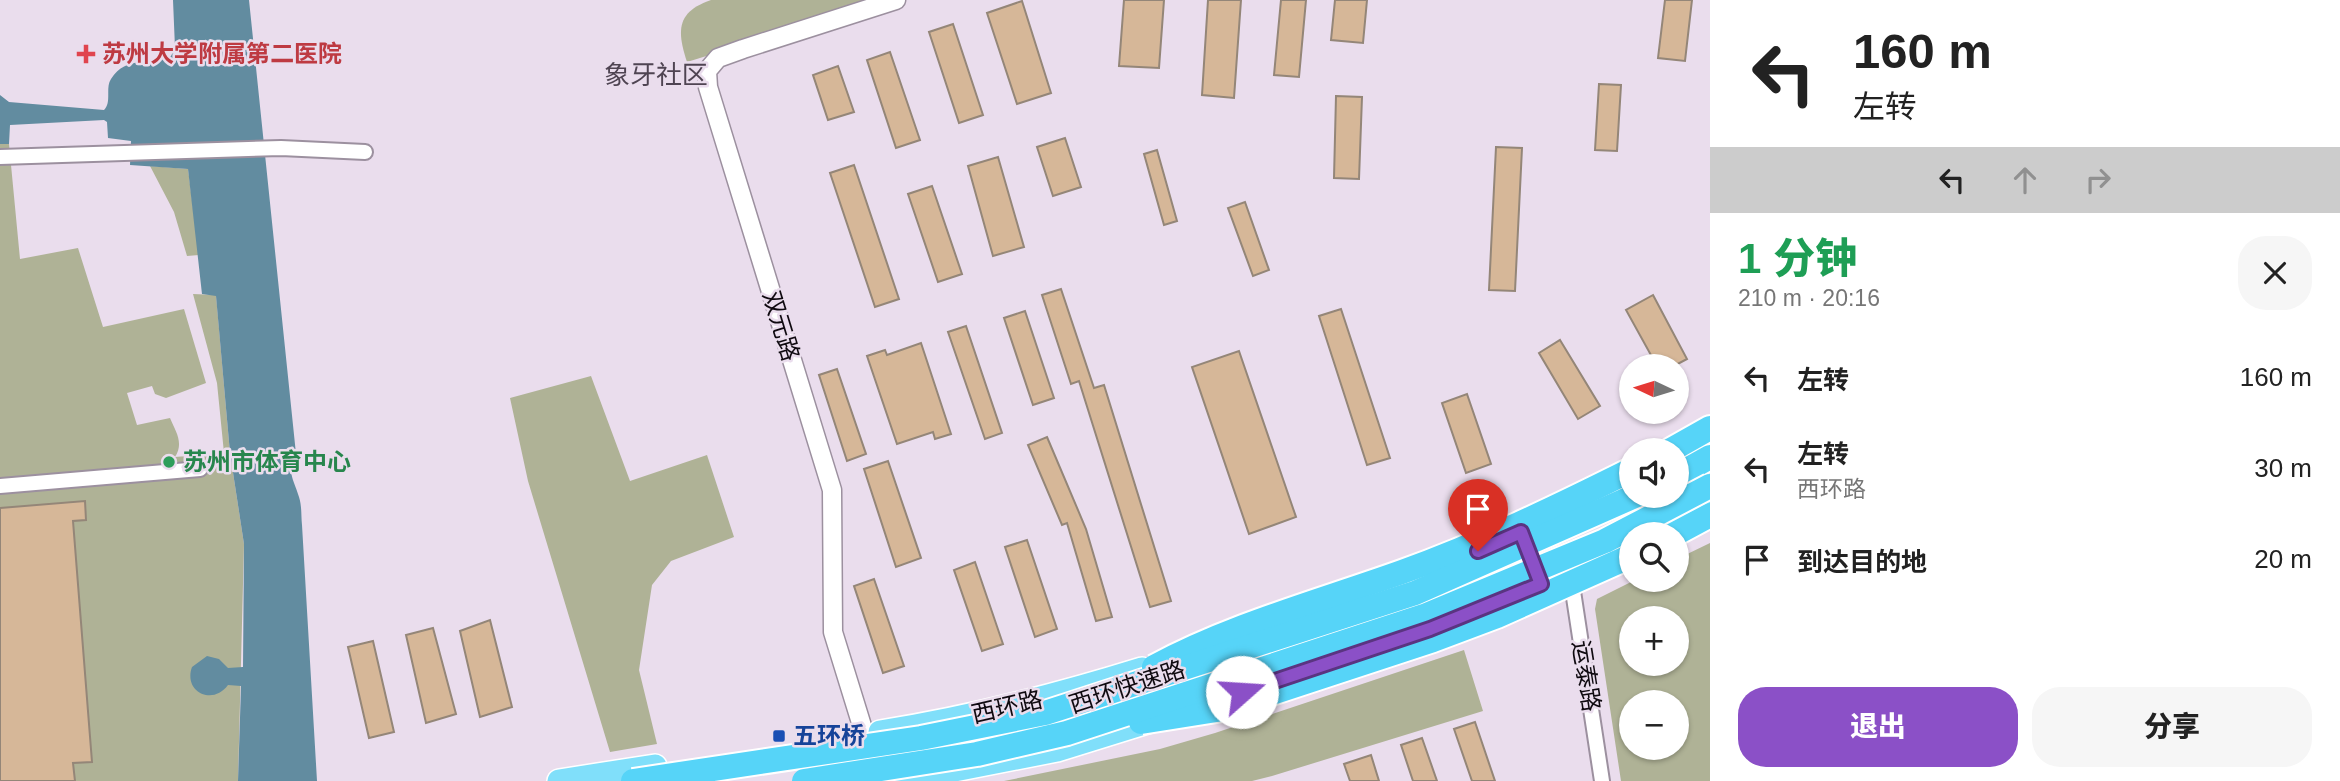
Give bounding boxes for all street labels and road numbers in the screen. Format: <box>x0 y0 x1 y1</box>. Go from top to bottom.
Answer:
street label: 双元路 <box>758 287 805 364</box>
street label: 运泰路 <box>1568 638 1605 714</box>
street label: 西环快速路 <box>1066 655 1188 718</box>
street label: 西环路 <box>969 685 1045 728</box>

